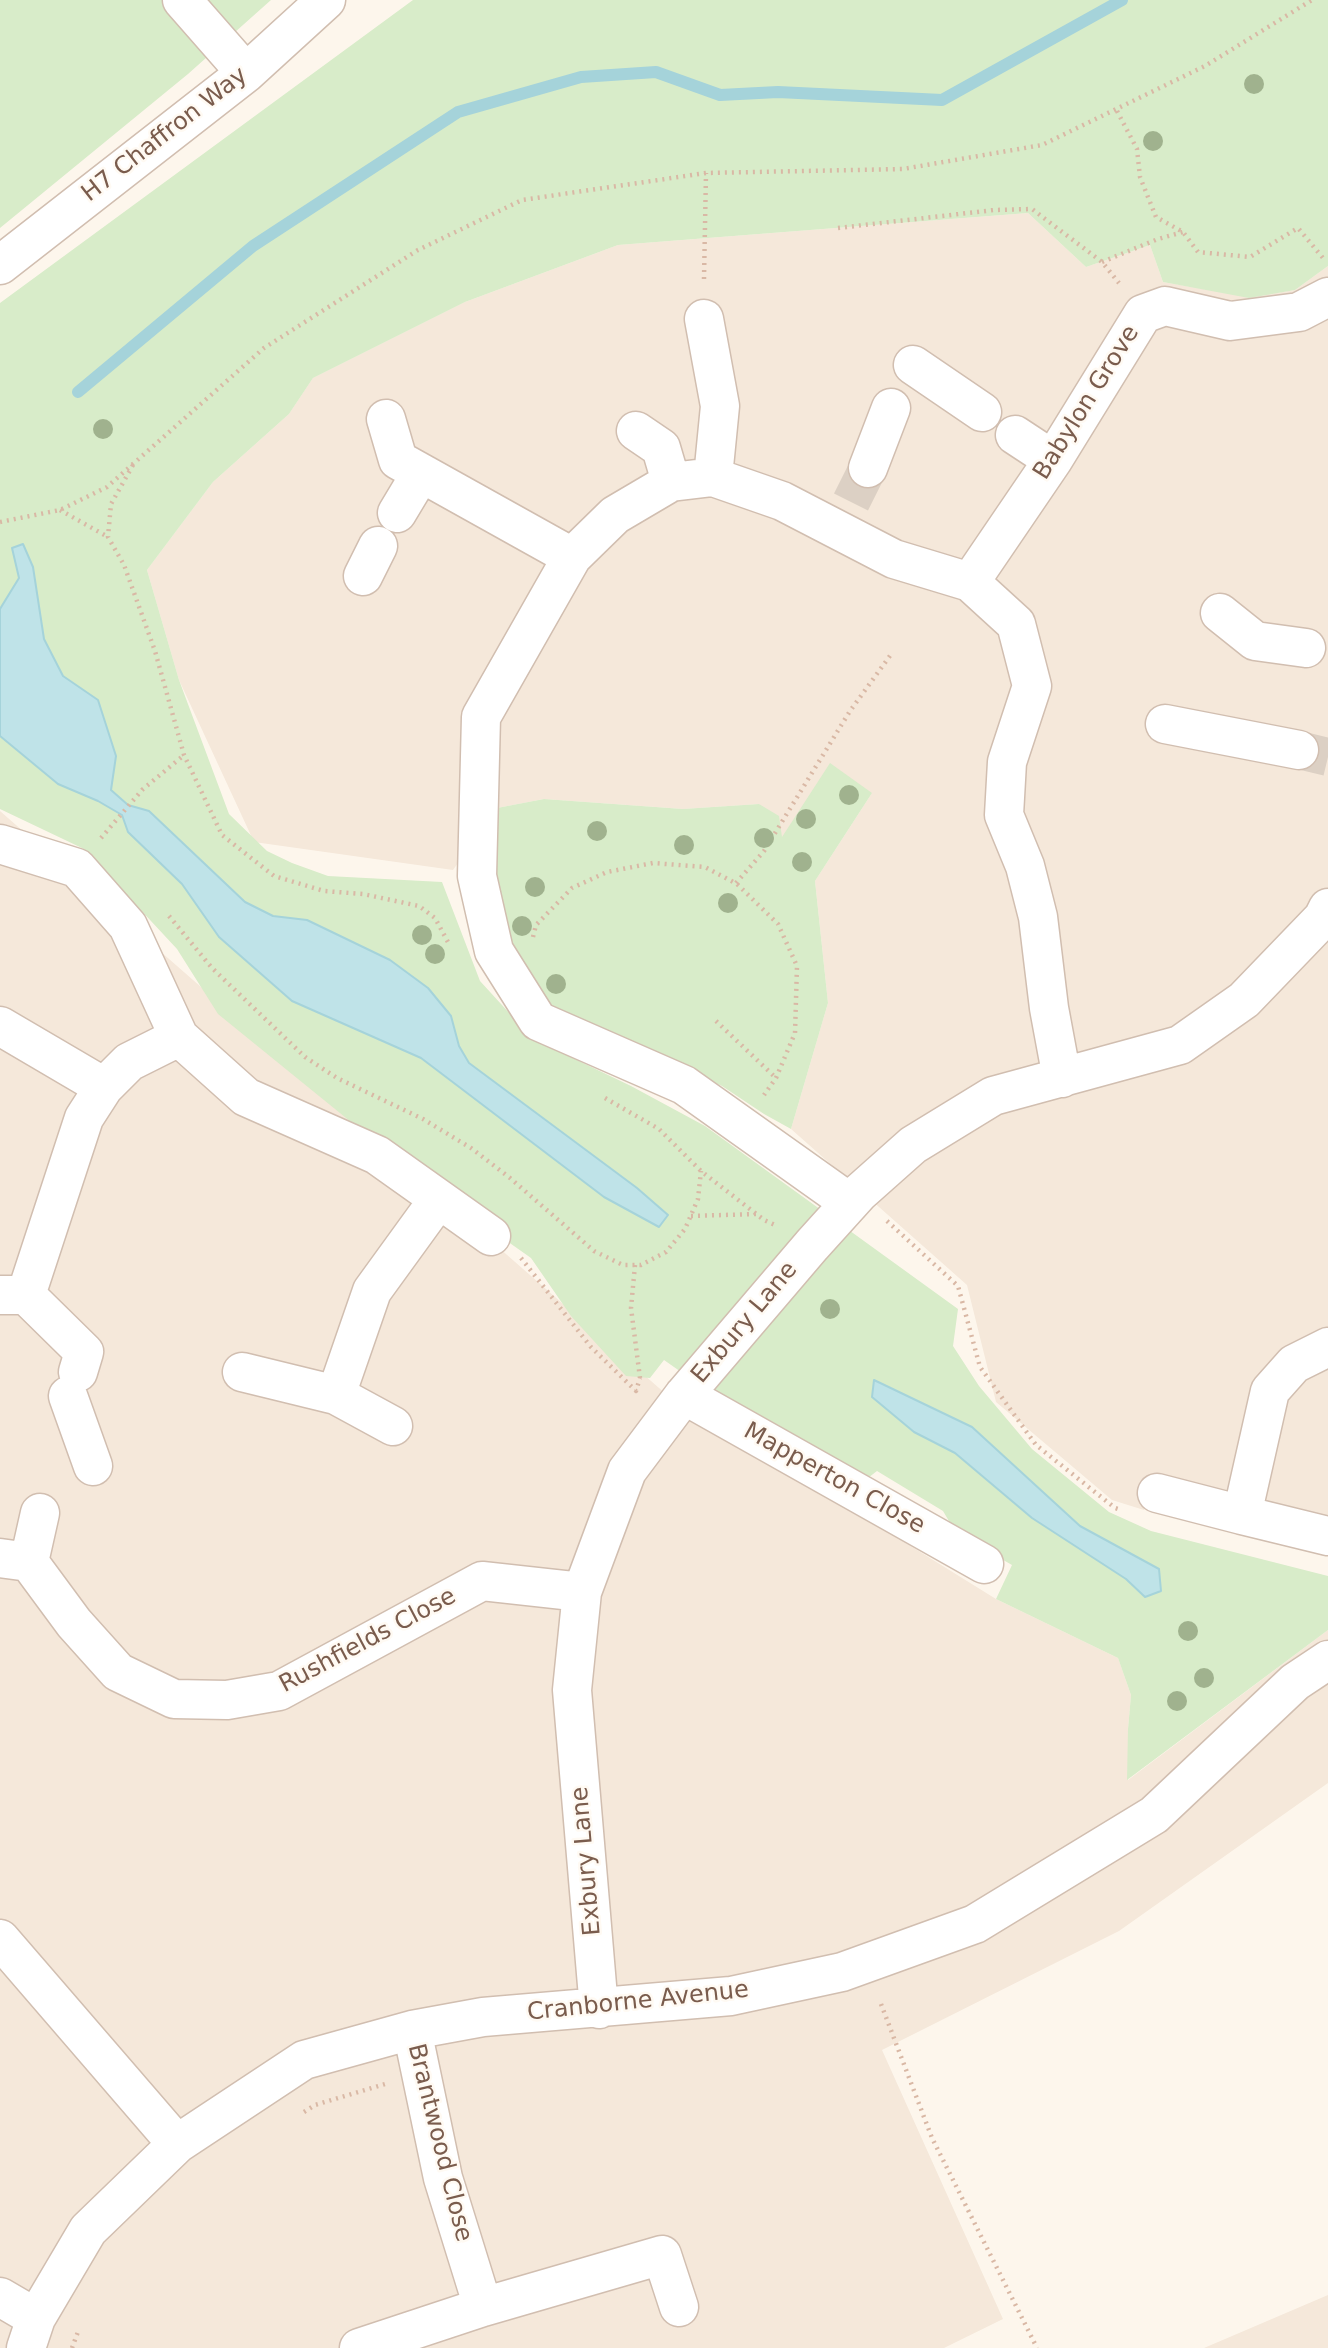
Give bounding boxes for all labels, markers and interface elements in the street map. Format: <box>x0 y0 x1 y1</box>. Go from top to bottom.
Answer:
street label: H7 Chaffron Way <box>76 61 254 209</box>
street label: Babylon Grove <box>1028 321 1146 485</box>
street label: Exbury Lane <box>686 1256 804 1390</box>
street label: Mapperton Close <box>738 1417 930 1541</box>
street label: Rushfields Close <box>275 1582 461 1700</box>
street label: Exbury Lane <box>566 1785 608 1937</box>
street label: Cranborne Avenue <box>526 1976 750 2028</box>
street label: Brantwood Close <box>400 2041 478 2245</box>

